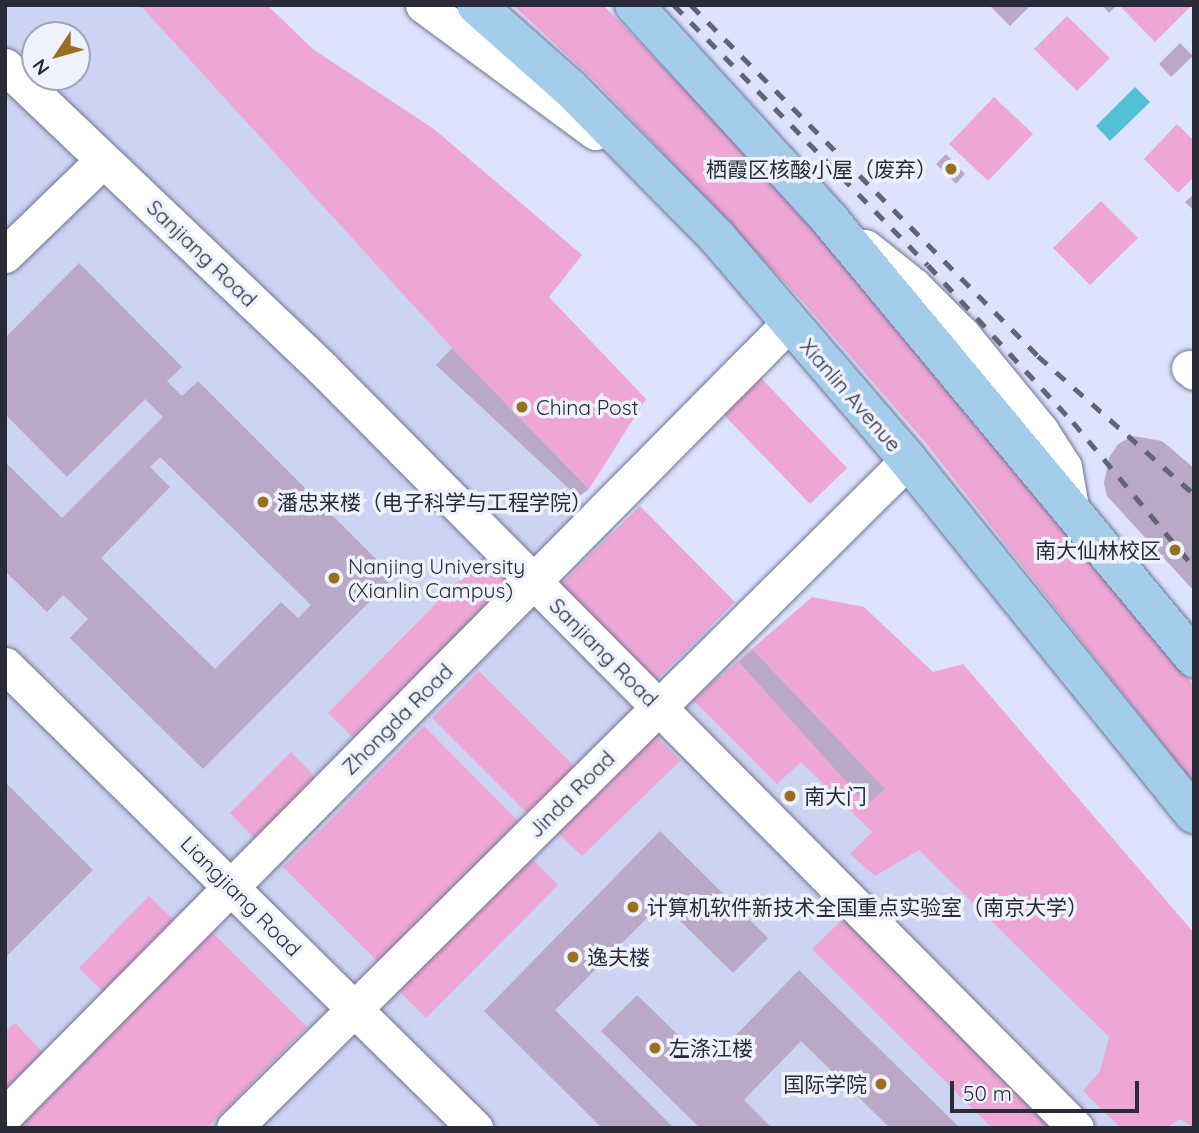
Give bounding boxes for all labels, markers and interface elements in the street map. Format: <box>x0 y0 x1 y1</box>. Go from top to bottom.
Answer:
north arrow <box>21 21 91 91</box>
text: N <box>27 54 54 80</box>
place label: 栖霞区核酸小屋（废弃） <box>706 156 937 182</box>
marker: 栖霞区核酸小屋（废弃） <box>943 161 959 177</box>
street label: Sanjiang Road <box>142 194 262 312</box>
street label: Xianlin Avenue <box>795 333 907 457</box>
place label: China Post <box>536 394 639 420</box>
marker: China Post <box>514 399 530 415</box>
place label: 潘忠来楼（电子科学与工程学院） <box>277 489 592 515</box>
marker: 潘忠来楼（电子科学与工程学院） <box>255 494 271 510</box>
place label: 南大仙林校区 <box>1035 537 1161 563</box>
marker: 南大仙林校区 <box>1167 542 1183 558</box>
place label: Nanjing University (Xianlin Campus) <box>348 553 525 603</box>
marker: Nanjing University (Xianlin Campus) <box>326 570 342 586</box>
street label: Sanjiang Road <box>545 593 663 711</box>
street label: Zhongda Road <box>336 658 458 780</box>
street label: Jinda Road <box>523 746 619 842</box>
place label: 南大门 <box>804 783 867 809</box>
marker: 南大门 <box>782 788 798 804</box>
street label: Liangjiang Road <box>176 831 306 961</box>
place label: 计算机软件新技术全国重点实验室（南京大学） <box>647 894 1088 920</box>
marker: 计算机软件新技术全国重点实验室（南京大学） <box>625 899 641 915</box>
place label: 逸夫楼 <box>587 944 650 970</box>
marker: 逸夫楼 <box>565 949 581 965</box>
place label: 左涤江楼 <box>669 1035 753 1061</box>
marker: 左涤江楼 <box>647 1040 663 1056</box>
scale bar <box>954 1066 1143 1110</box>
place label: 国际学院 <box>783 1071 867 1097</box>
marker: 国际学院 <box>873 1076 889 1092</box>
text: 50 m <box>963 1080 1012 1106</box>

